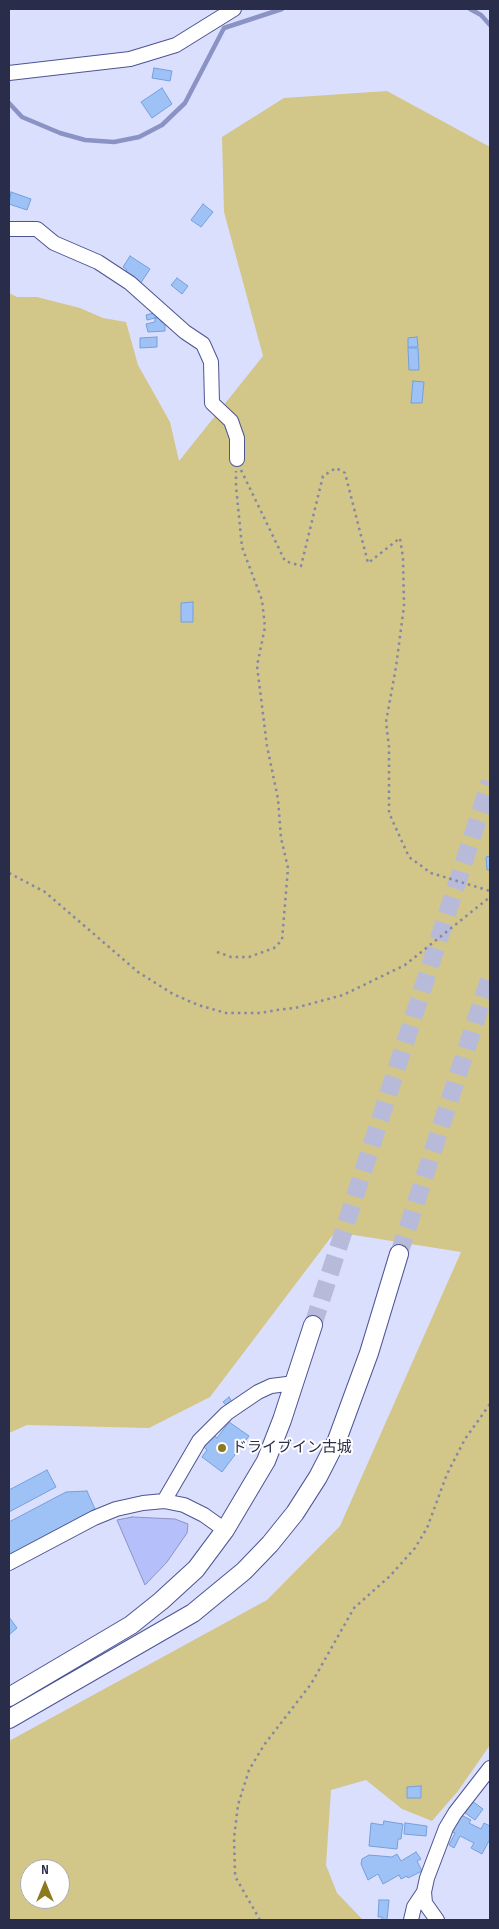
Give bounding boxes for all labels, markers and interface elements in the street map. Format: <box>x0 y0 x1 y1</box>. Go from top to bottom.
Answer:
place label: ドライブイン古城 <box>232 1439 352 1457</box>
marker: ドライブイン古城 <box>216 1442 228 1454</box>
north arrow <box>20 1859 70 1909</box>
text: N <box>41 1861 49 1878</box>

